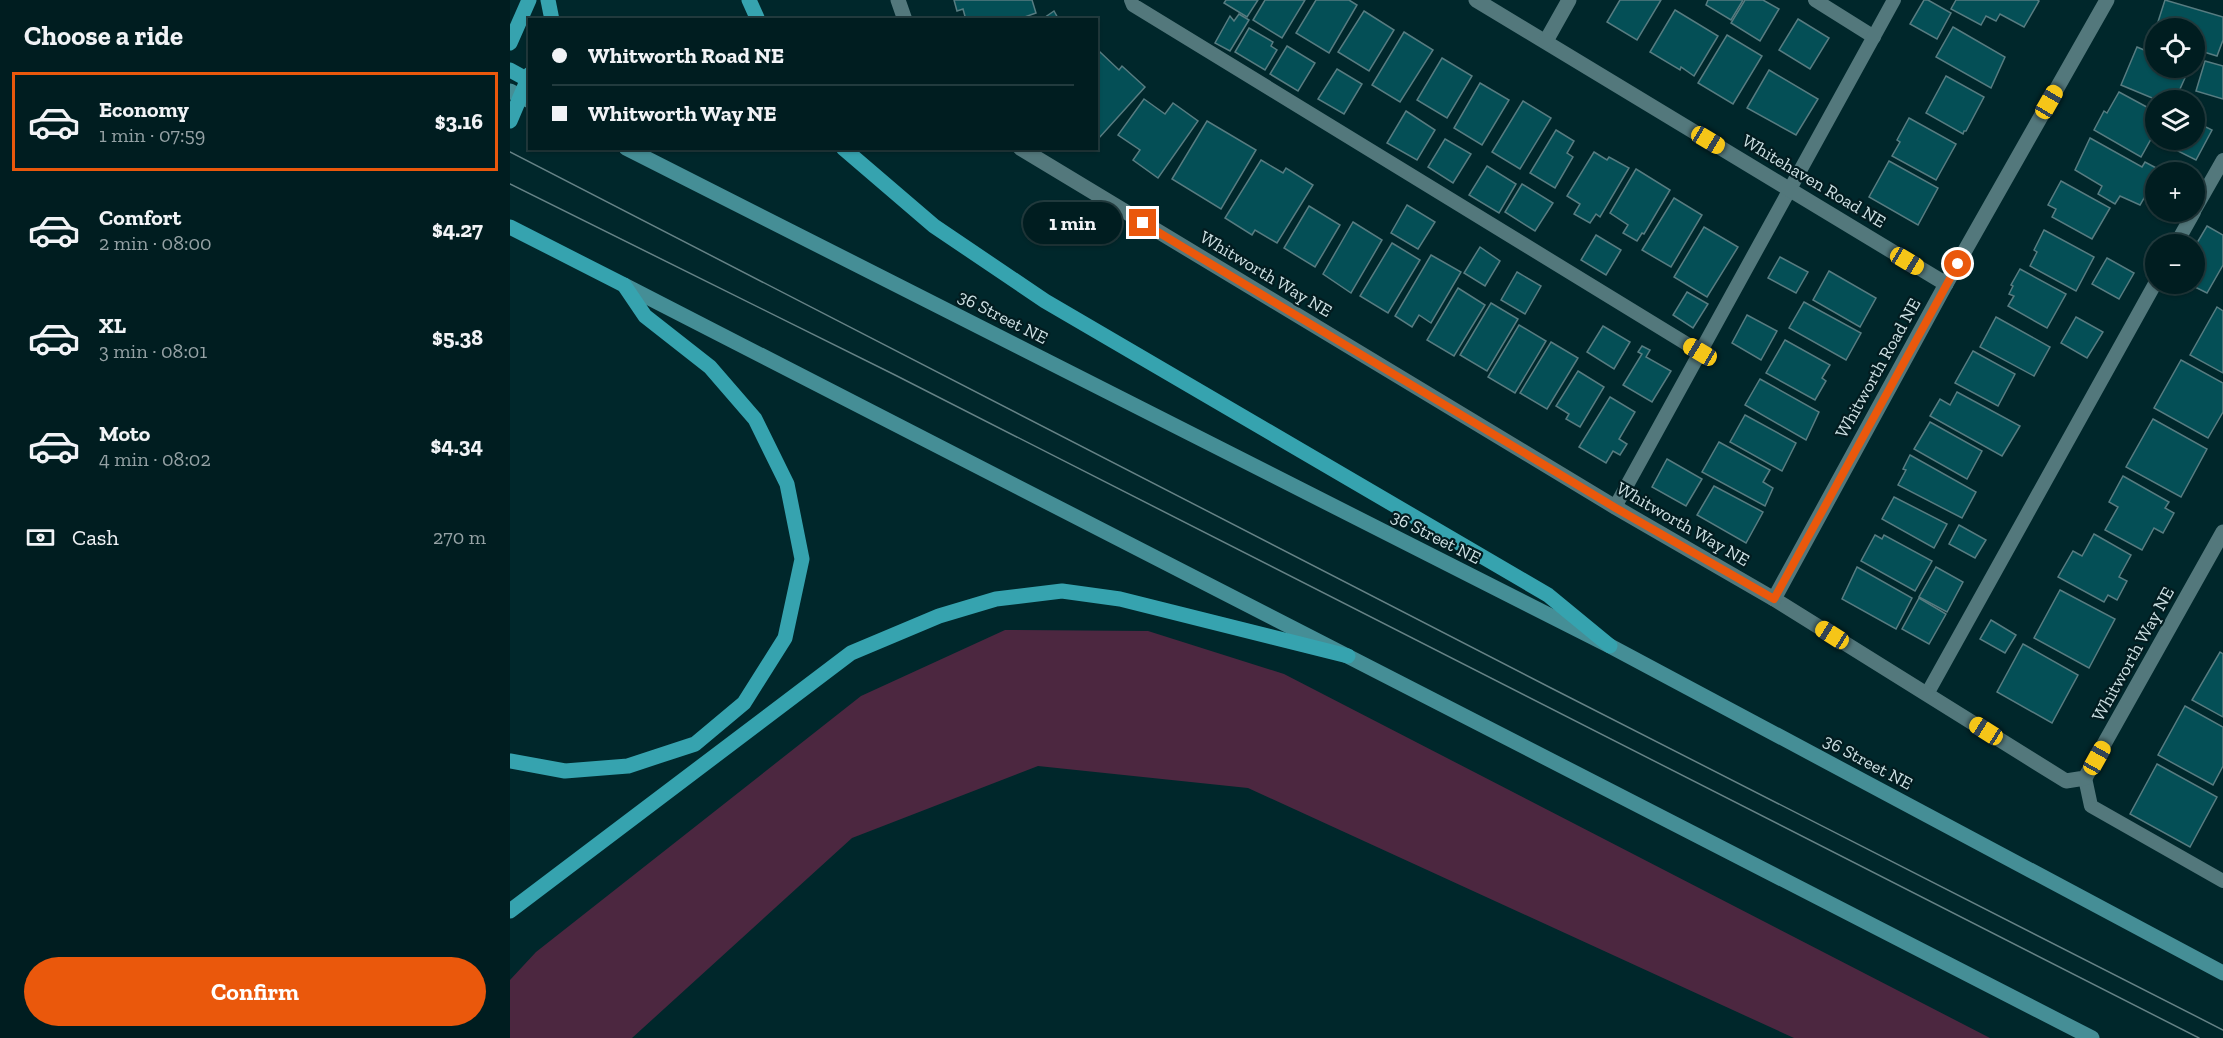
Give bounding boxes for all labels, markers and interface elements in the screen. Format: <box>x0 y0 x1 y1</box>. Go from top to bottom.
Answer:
map controls <box>2145 18 2205 294</box>
button: locate <box>2145 18 2205 78</box>
text: Choose a ride <box>24 20 183 52</box>
text: Whitworth Road NE <box>588 42 784 69</box>
car <box>2032 82 2066 122</box>
button: layers <box>2145 90 2205 150</box>
icon: car <box>27 95 81 149</box>
text: Economy <box>99 96 189 123</box>
text: Whitworth Way NE <box>588 100 777 127</box>
text: $3.16 <box>435 108 483 135</box>
text: 1 min · 07:59 <box>99 123 205 147</box>
car <box>1688 123 1728 157</box>
street label: Whitehaven Road NE <box>1738 129 1890 233</box>
button: + <box>2145 162 2205 222</box>
callout: 1 min <box>1023 202 1122 244</box>
icon: car <box>27 203 81 257</box>
text: Comfort <box>99 204 181 231</box>
route end <box>1129 209 1156 236</box>
text: 1 min <box>1049 211 1096 235</box>
text: $4.27 <box>432 216 483 243</box>
street label: Whitworth Way NE <box>1196 226 1336 322</box>
text: 2 min · 08:00 <box>99 231 211 255</box>
button: − <box>2145 234 2205 294</box>
car <box>1887 244 1927 278</box>
route start <box>1944 250 1971 277</box>
street label: 36 Street NE <box>954 285 1052 349</box>
street label: Whitworth Road NE <box>1830 294 1926 442</box>
icon: car <box>27 311 81 365</box>
text: XL <box>99 312 126 339</box>
text: $5.38 <box>432 324 483 351</box>
car <box>1680 335 1720 369</box>
text: 3 min · 08:01 <box>99 339 207 363</box>
icon: car <box>27 419 81 473</box>
text: Moto <box>99 420 150 447</box>
text: $4.34 <box>430 432 483 459</box>
text: 4 min · 08:02 <box>99 447 211 471</box>
street label: Whitworth Way NE <box>1612 477 1754 571</box>
street label: 36 Street NE <box>1387 505 1485 569</box>
icon: cash <box>24 521 57 554</box>
text: Cash <box>72 524 119 551</box>
text: 270 m <box>433 525 486 549</box>
street label: Whitworth Way NE <box>2087 583 2179 725</box>
car <box>1812 618 1852 652</box>
car <box>1966 714 2006 748</box>
street label: 36 Street NE <box>1820 729 1916 795</box>
car <box>2080 738 2114 778</box>
button: Confirm <box>24 957 486 1026</box>

